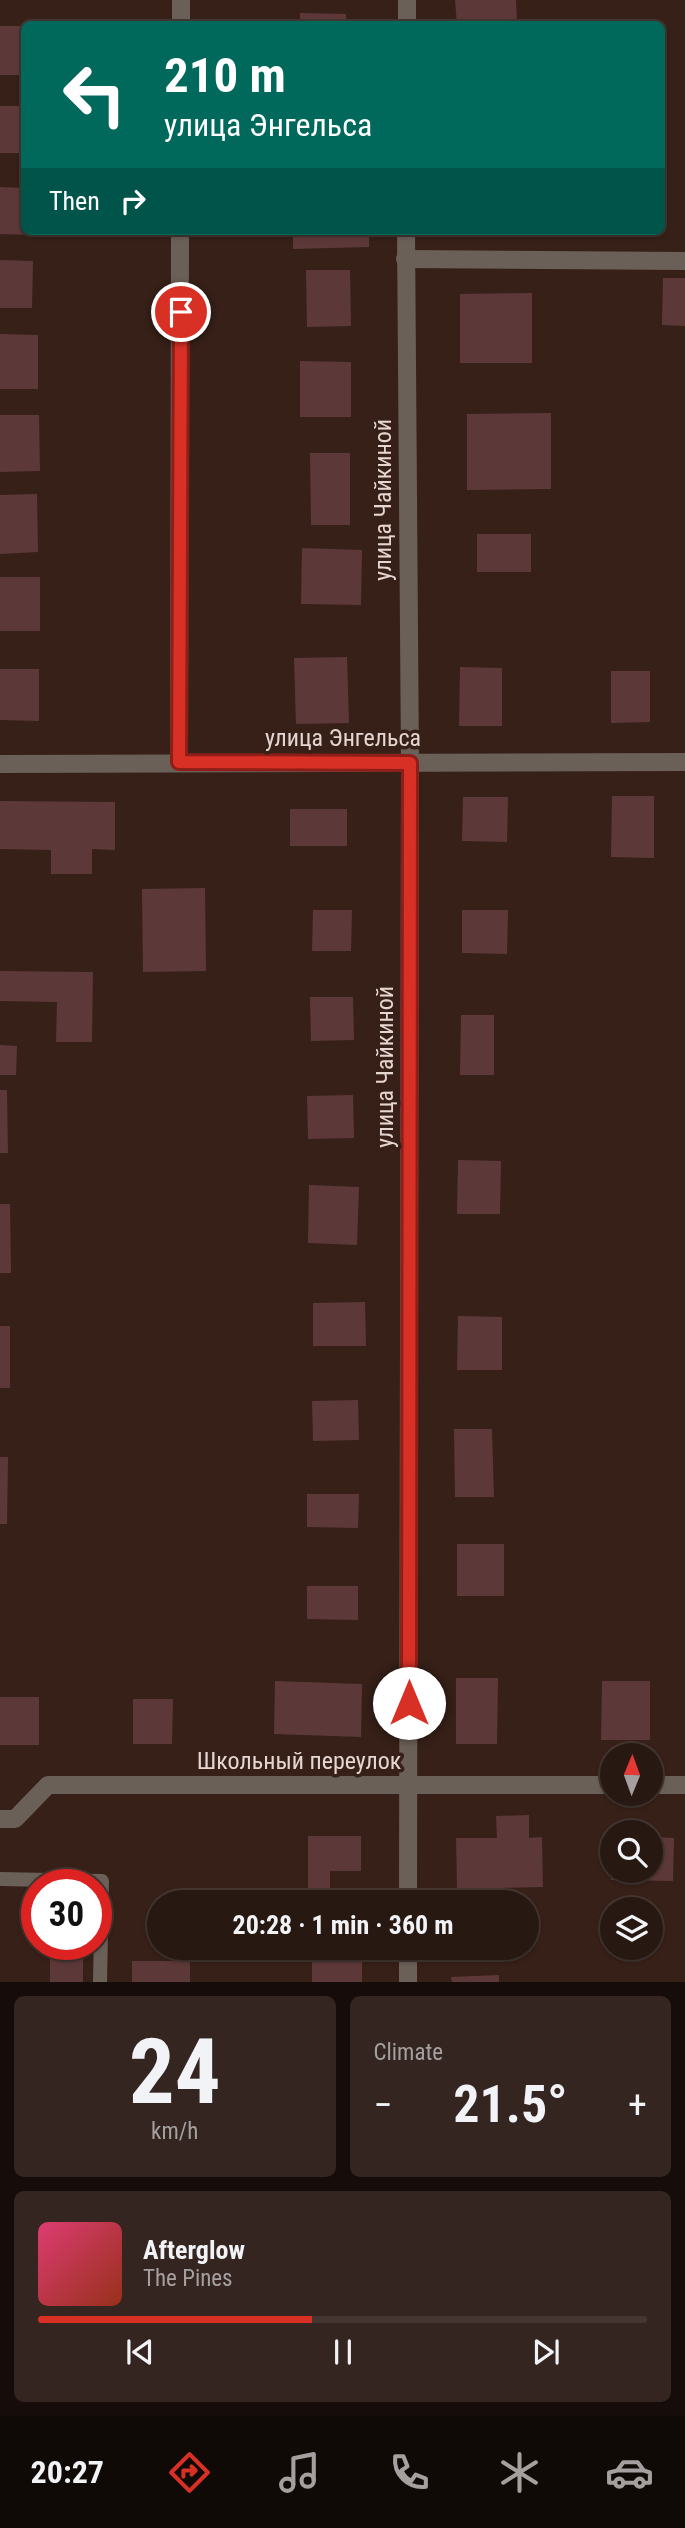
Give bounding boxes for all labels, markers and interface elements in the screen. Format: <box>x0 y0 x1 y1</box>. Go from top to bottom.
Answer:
text: 210 m <box>164 47 286 104</box>
icon: left <box>49 49 140 140</box>
text: улица Энгельса <box>164 106 372 144</box>
icon: right <box>114 182 152 220</box>
text: Then <box>49 186 100 216</box>
pin <box>151 282 211 342</box>
icon: arrive <box>162 293 200 331</box>
street label: улица Чайкиной <box>369 419 397 581</box>
street label: улица Энгельса <box>265 724 421 752</box>
street label: улица Чайкиной <box>371 986 399 1148</box>
position arrow <box>372 1666 446 1740</box>
north arrow <box>600 1743 663 1806</box>
map controls <box>600 1743 663 1960</box>
street label: Школьный переулок <box>197 1747 402 1775</box>
button: search <box>600 1820 663 1883</box>
speed limit sign: 30 <box>21 1869 112 1960</box>
button: layers <box>600 1897 663 1960</box>
text: 20:28 · 1 min · 360 m <box>233 1910 453 1940</box>
text: 24 <box>129 2019 221 2125</box>
text: Climate <box>374 2039 443 2066</box>
text: 21.5° <box>453 2074 567 2135</box>
text: − <box>374 2083 393 2127</box>
text: + <box>628 2083 647 2127</box>
text: km/h <box>151 2118 198 2145</box>
text: Afterglow <box>143 2235 245 2265</box>
text: The Pines <box>143 2265 233 2292</box>
icon: previous <box>121 2333 159 2371</box>
icon: pause <box>324 2333 362 2371</box>
icon: next <box>527 2333 565 2371</box>
icon: directions <box>165 2448 214 2497</box>
icon: music <box>275 2448 324 2497</box>
icon: phone <box>385 2448 434 2497</box>
icon: climate <box>495 2448 544 2497</box>
icon: car <box>605 2448 654 2497</box>
text: 20:27 <box>31 2453 104 2491</box>

